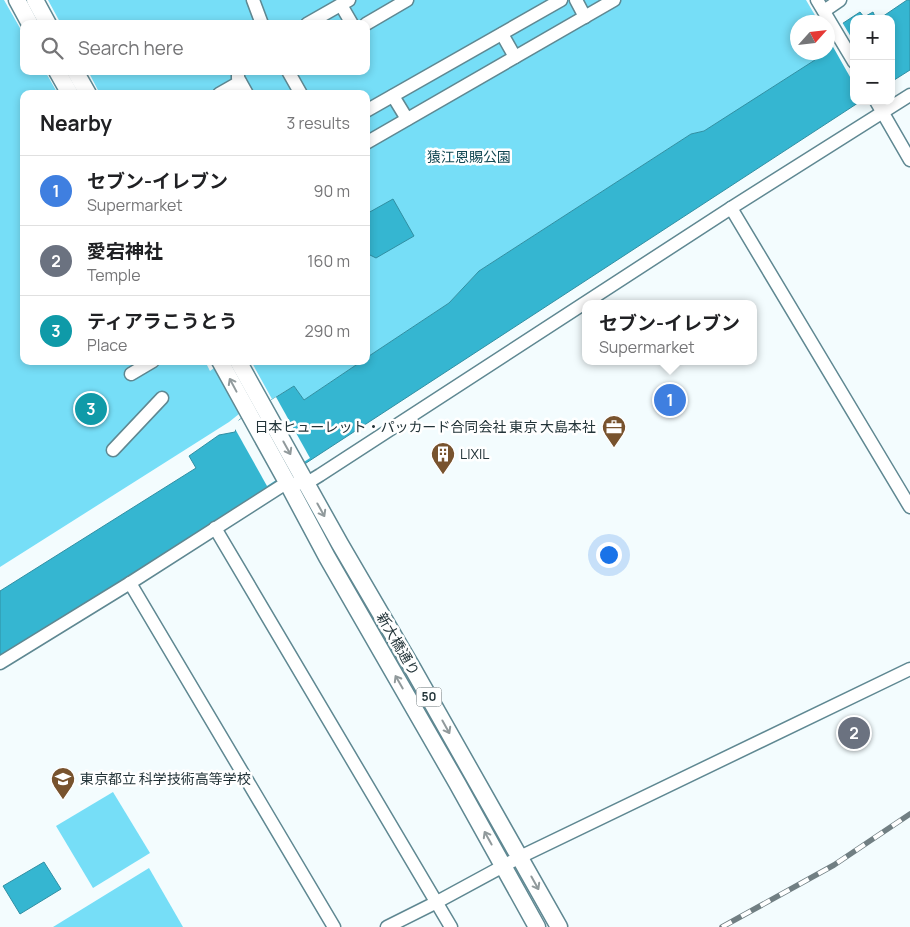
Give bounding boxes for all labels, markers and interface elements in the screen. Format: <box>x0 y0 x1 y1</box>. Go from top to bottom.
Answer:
north arrow <box>790 15 835 60</box>
map controls <box>850 15 895 105</box>
button: + <box>850 15 895 60</box>
search box <box>20 20 370 75</box>
icon: search <box>38 34 66 62</box>
text: Search here <box>78 35 184 61</box>
button: − <box>850 60 895 105</box>
text: Nearby <box>40 109 112 137</box>
text: 3 results <box>287 112 350 134</box>
park label: 猿江恩賜公園 <box>427 147 511 166</box>
text: セブン-イレブン <box>87 168 228 194</box>
text: 1 <box>52 180 60 202</box>
text: 90 m <box>314 180 350 202</box>
text: Supermarket <box>87 194 183 216</box>
text: 愛宕神社 <box>87 238 163 264</box>
text: 2 <box>51 250 61 272</box>
text: 160 m <box>307 250 350 272</box>
text: Temple <box>87 264 141 286</box>
popup <box>582 300 757 365</box>
text: ティアラこうとう <box>87 308 238 334</box>
text: セブン-イレブン <box>599 310 740 336</box>
text: 3 <box>51 320 61 342</box>
text: 290 m <box>304 320 350 342</box>
text: Place <box>87 334 127 356</box>
text: Supermarket <box>599 336 695 358</box>
one-way arrow <box>228 378 237 393</box>
pin: 1 <box>654 381 686 419</box>
pin: 3 <box>75 390 107 428</box>
office icon: 日本ヒューレット・パッカード合同会社 東京 大島本社 <box>601 414 627 448</box>
place label: 日本ヒューレット・パッカード合同会社 東京 大島本社 <box>254 417 596 436</box>
one-way arrow <box>282 441 292 456</box>
building icon: LIXIL <box>430 441 456 475</box>
place label: LIXIL <box>460 444 489 463</box>
one-way arrow <box>317 502 327 517</box>
your location <box>596 542 622 568</box>
street label: 新大橋通り <box>373 609 424 679</box>
one-way arrow <box>393 675 403 690</box>
road number: 50 <box>416 688 442 706</box>
pin: 2 <box>838 714 870 752</box>
one-way arrow <box>441 719 451 734</box>
school or university icon: 東京都立 科学技術高等学校 <box>50 766 76 800</box>
place label: 東京都立 科学技術高等学校 <box>80 769 251 788</box>
one-way arrow <box>483 831 493 846</box>
one-way arrow <box>530 876 540 890</box>

